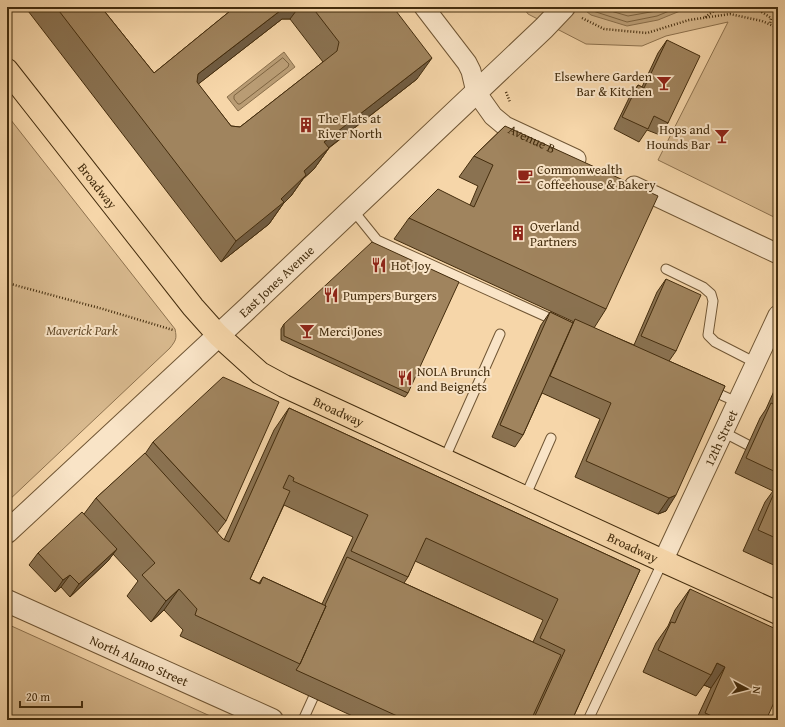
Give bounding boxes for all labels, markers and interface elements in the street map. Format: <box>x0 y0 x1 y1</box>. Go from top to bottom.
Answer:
place label: Elsewhere Garden Bar & Kitchen <box>554 67 653 101</box>
bar icon: Elsewhere Garden Bar & Kitchen <box>655 74 673 92</box>
place label: The Flats at River North <box>318 109 383 143</box>
building icon: The Flats at River North <box>297 116 315 134</box>
street label: Avenue B <box>505 119 559 158</box>
place label: Hops and Hounds Bar <box>647 120 711 154</box>
bar icon: Hops and Hounds Bar <box>713 127 731 145</box>
street label: Broadway <box>74 159 122 213</box>
place label: Commonwealth Coffeehouse & Bakery <box>537 160 656 194</box>
cafe icon: Commonwealth Coffeehouse & Bakery <box>516 167 534 185</box>
place label: Overland Partners <box>530 217 580 251</box>
building icon: Overland Partners <box>509 224 527 242</box>
street label: East Jones Avenue <box>234 241 318 322</box>
restaurant icon: Hot Joy <box>370 256 388 274</box>
place label: Hot Joy <box>391 256 431 275</box>
restaurant icon: Pumpers Burgers <box>322 286 340 304</box>
place label: Pumpers Burgers <box>343 286 437 305</box>
park label: Maverick Park <box>46 321 118 340</box>
bar icon: Merci Jones <box>298 322 316 340</box>
place label: Merci Jones <box>319 322 382 341</box>
place label: NOLA Brunch and Beignets <box>417 362 491 396</box>
restaurant icon: NOLA Brunch and Beignets <box>396 369 414 387</box>
street label: Broadway <box>310 391 368 431</box>
street label: 12th Street <box>699 406 742 469</box>
street label: Broadway <box>604 527 662 567</box>
street label: North Alamo Street <box>87 630 192 691</box>
north arrow <box>727 669 767 709</box>
scale bar <box>20 683 82 709</box>
text: N <box>748 686 765 695</box>
text: 20 m <box>26 688 50 705</box>

